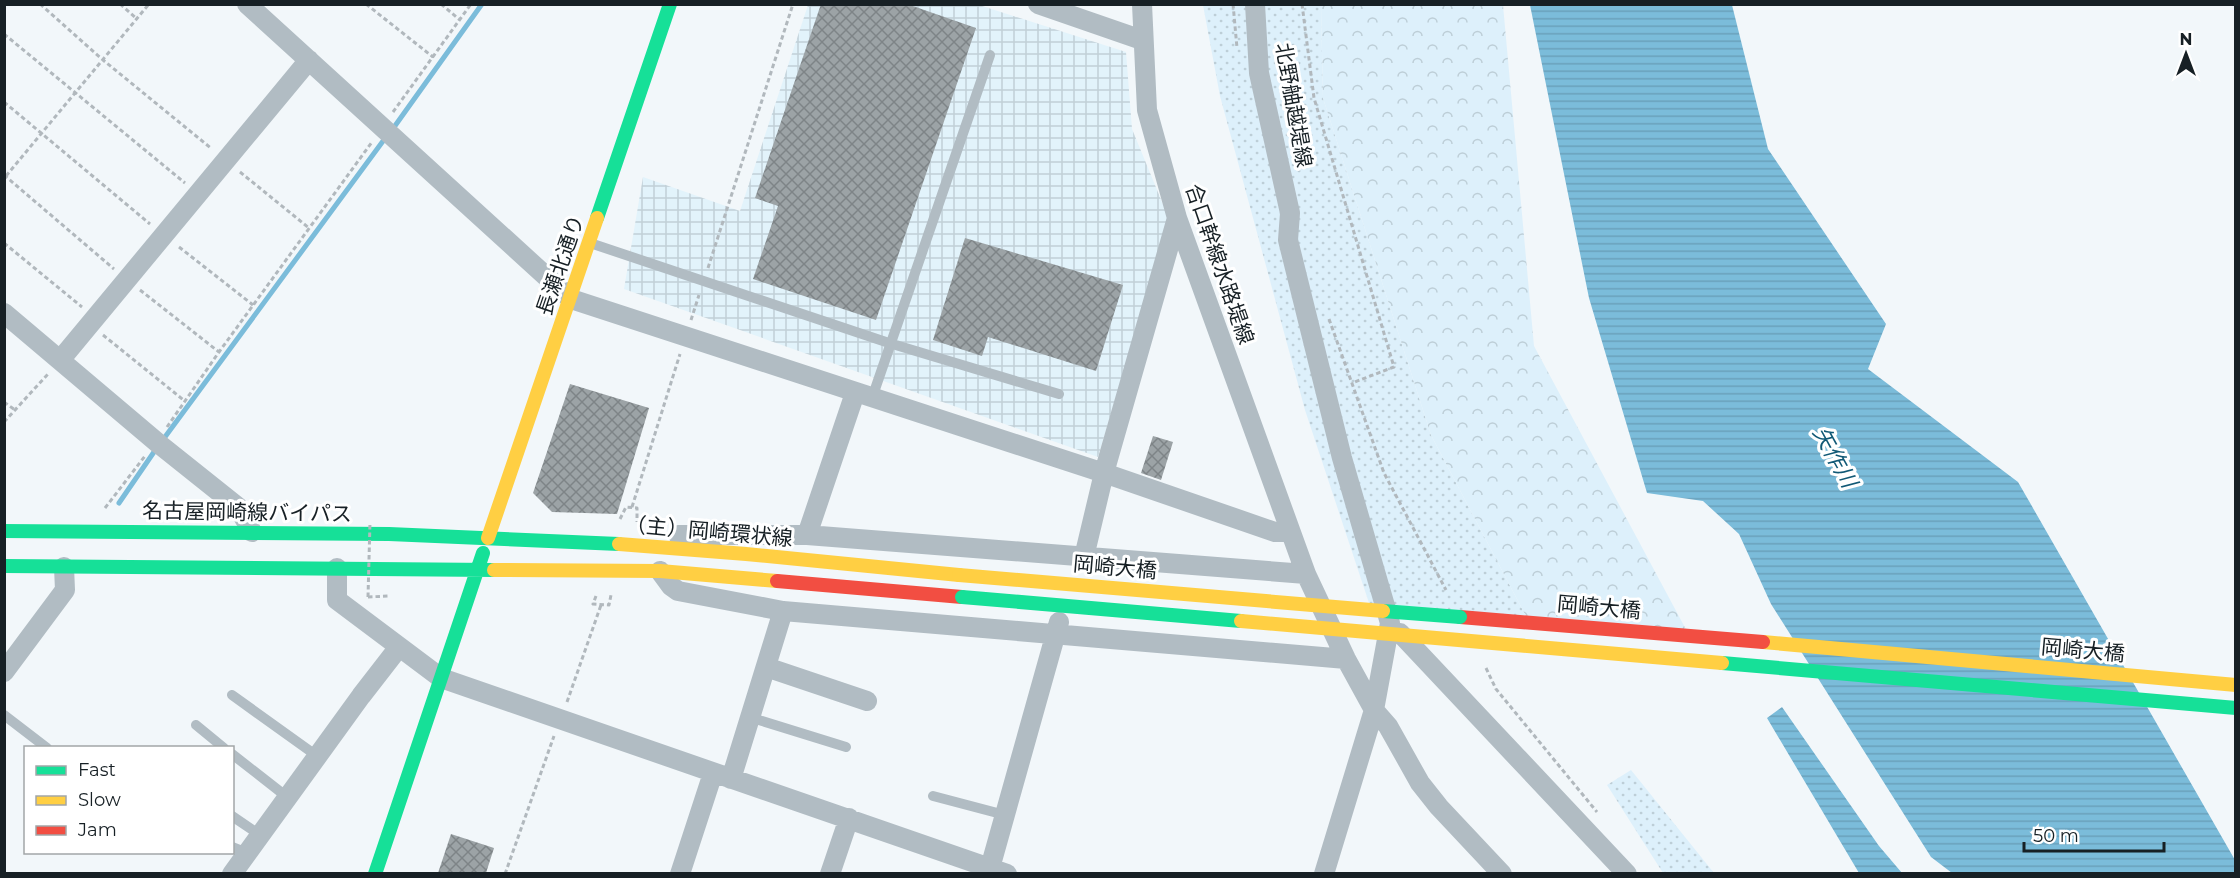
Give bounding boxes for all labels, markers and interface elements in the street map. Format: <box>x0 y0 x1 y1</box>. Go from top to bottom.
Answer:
north arrow <box>2156 24 2216 84</box>
text: N <box>2180 30 2192 49</box>
street label: 北野舳越堤線 <box>1271 41 1317 169</box>
street label: 合口幹線水路堤線 <box>1181 181 1259 347</box>
street label: 長瀬北通り <box>531 211 589 319</box>
water label: 矢作川 <box>1807 422 1864 494</box>
street label: 名古屋岡崎線バイパス <box>142 498 352 526</box>
street label: （主）岡崎環状線 <box>624 511 794 551</box>
street label: 岡崎大橋 <box>1072 551 1158 583</box>
street label: 岡崎大橋 <box>1556 591 1642 623</box>
street label: 岡崎大橋 <box>2040 634 2126 666</box>
legend <box>24 746 234 854</box>
text: Fast <box>78 759 116 781</box>
text: Slow <box>78 789 121 811</box>
scale bar <box>2024 815 2164 853</box>
text: Jam <box>77 819 117 841</box>
text: 50 m <box>2033 825 2079 847</box>

